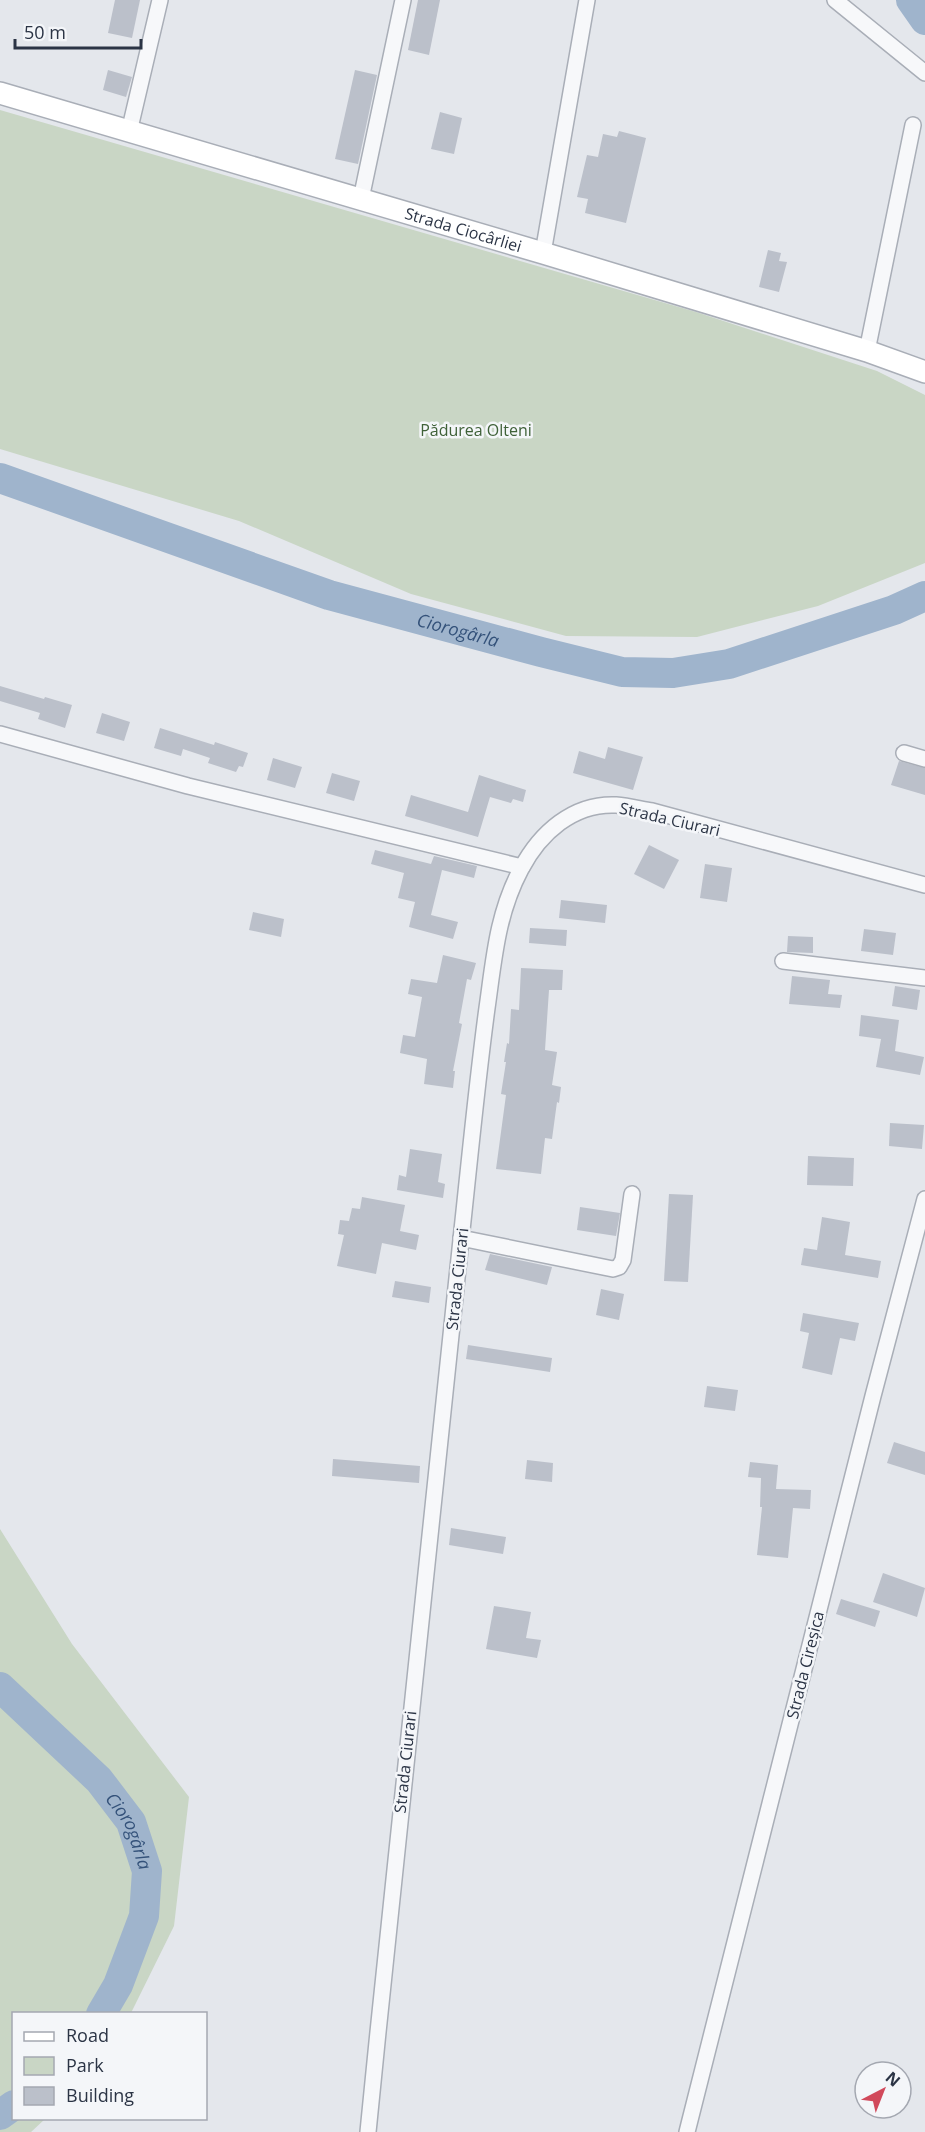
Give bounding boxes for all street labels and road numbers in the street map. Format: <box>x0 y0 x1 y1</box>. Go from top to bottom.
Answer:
street label: Strada Ciocârliei <box>402 202 524 257</box>
street label: Strada Ciurari <box>617 797 723 841</box>
street label: Strada Ciurari <box>441 1227 473 1331</box>
street label: Strada Cireșica <box>781 1609 829 1721</box>
street label: Strada Ciurari <box>389 1710 421 1814</box>

